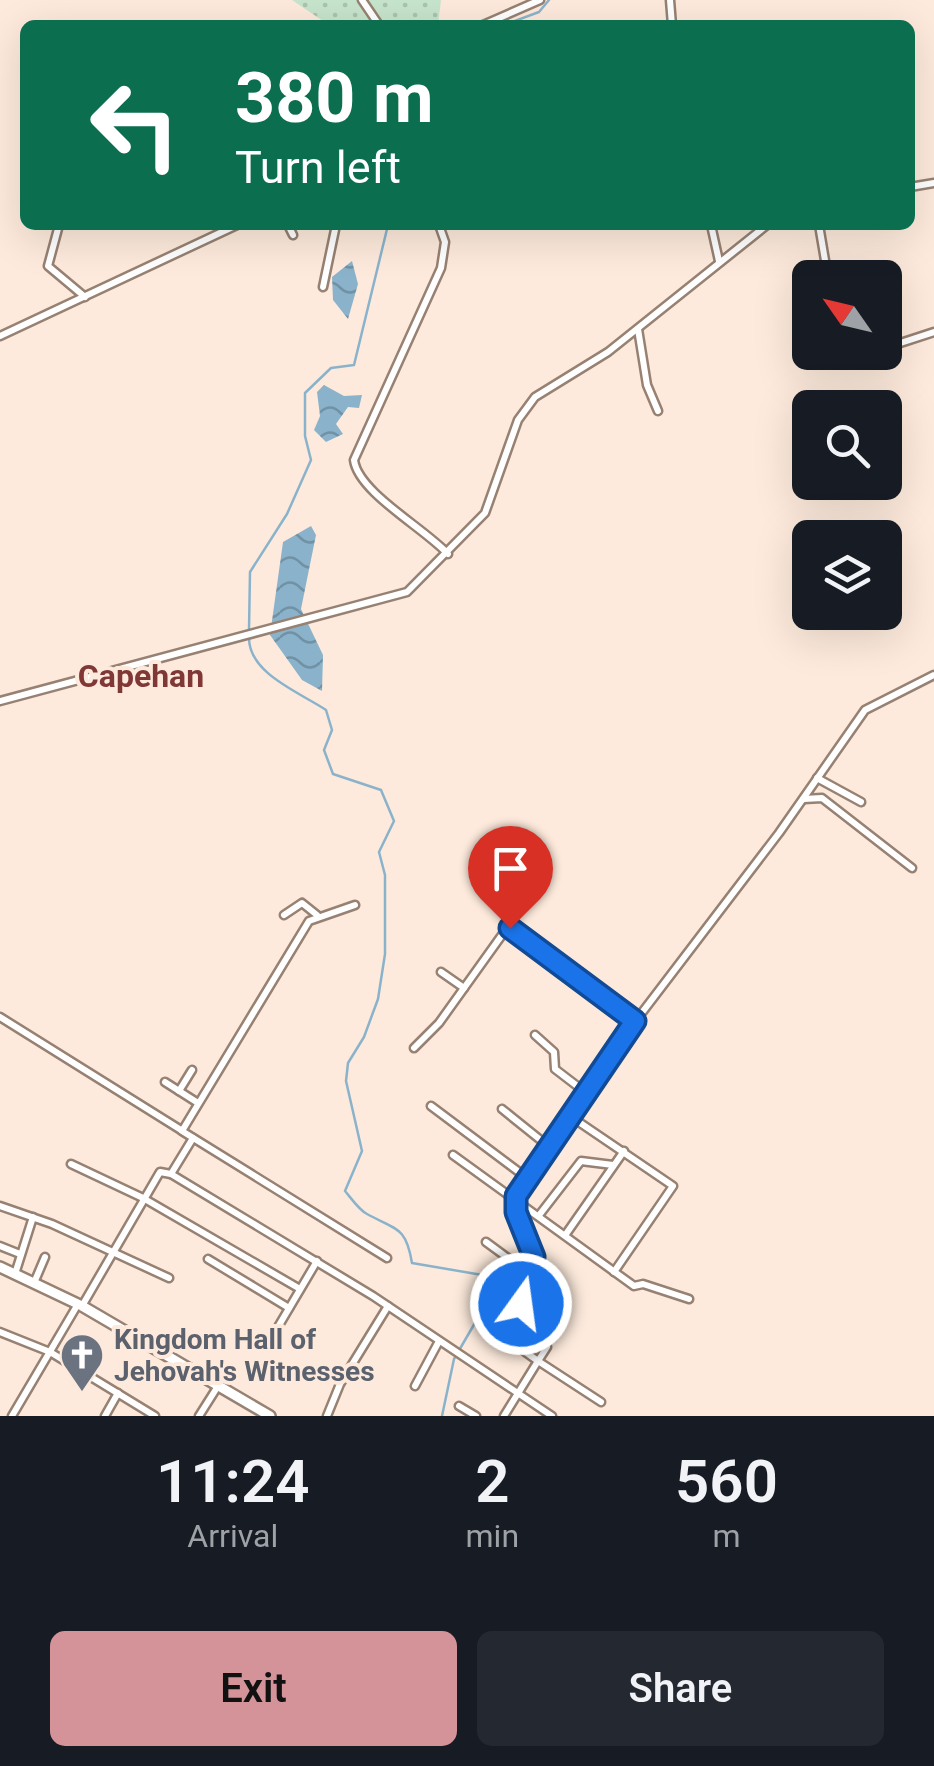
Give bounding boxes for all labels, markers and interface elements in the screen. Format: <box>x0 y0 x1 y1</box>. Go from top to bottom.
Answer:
text: 380 m <box>235 57 434 139</box>
icon: left <box>70 60 200 190</box>
text: Turn left <box>235 141 401 194</box>
north arrow <box>792 260 902 370</box>
map controls <box>792 260 902 630</box>
button: search <box>792 390 902 500</box>
button: layers <box>792 520 902 630</box>
district label: Capehan <box>78 657 204 695</box>
pin <box>468 826 553 929</box>
icon: arrive <box>483 841 538 896</box>
position arrow <box>469 1252 573 1356</box>
place label: Kingdom Hall of Jehovah's Witnesses <box>114 1323 375 1388</box>
church icon: Kingdom Hall of Jehovah's Witnesses <box>59 1332 105 1393</box>
text: 11:24 <box>156 1446 310 1517</box>
text: 2 <box>475 1446 509 1517</box>
text: 560 <box>675 1446 778 1517</box>
text: Arrival <box>187 1517 278 1555</box>
text: min <box>466 1517 519 1555</box>
text: m <box>712 1517 741 1555</box>
button: Exit <box>50 1631 457 1746</box>
button: Share <box>477 1631 884 1746</box>

